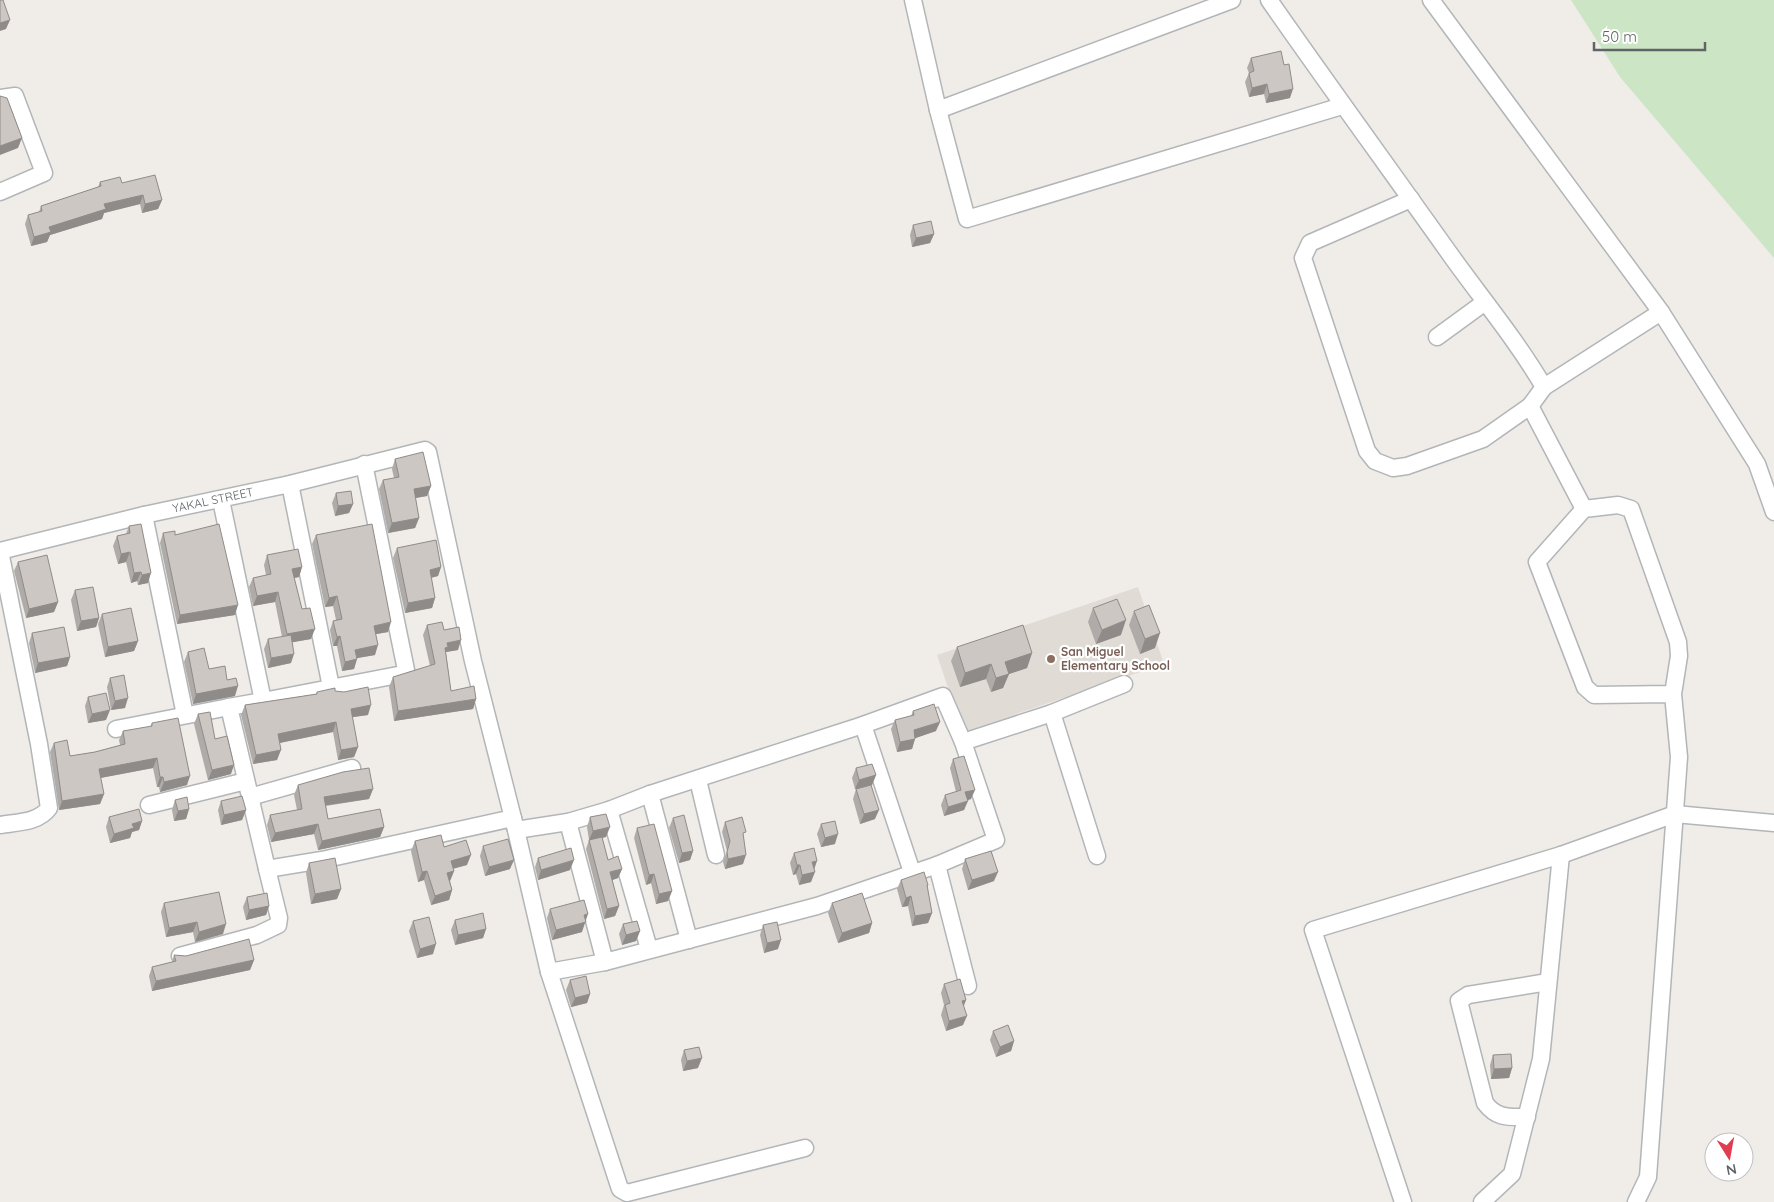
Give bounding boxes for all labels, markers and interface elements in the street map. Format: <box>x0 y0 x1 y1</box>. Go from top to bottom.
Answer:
scale bar <box>1594 20 1705 52</box>
text: 50 m <box>1602 27 1637 46</box>
street label: YAKAL STREET <box>171 484 255 516</box>
place label: San Miguel Elementary School <box>1061 644 1170 673</box>
marker: San Miguel Elementary School <box>1045 653 1057 665</box>
north arrow <box>1704 1132 1754 1182</box>
text: N <box>1725 1160 1738 1180</box>

